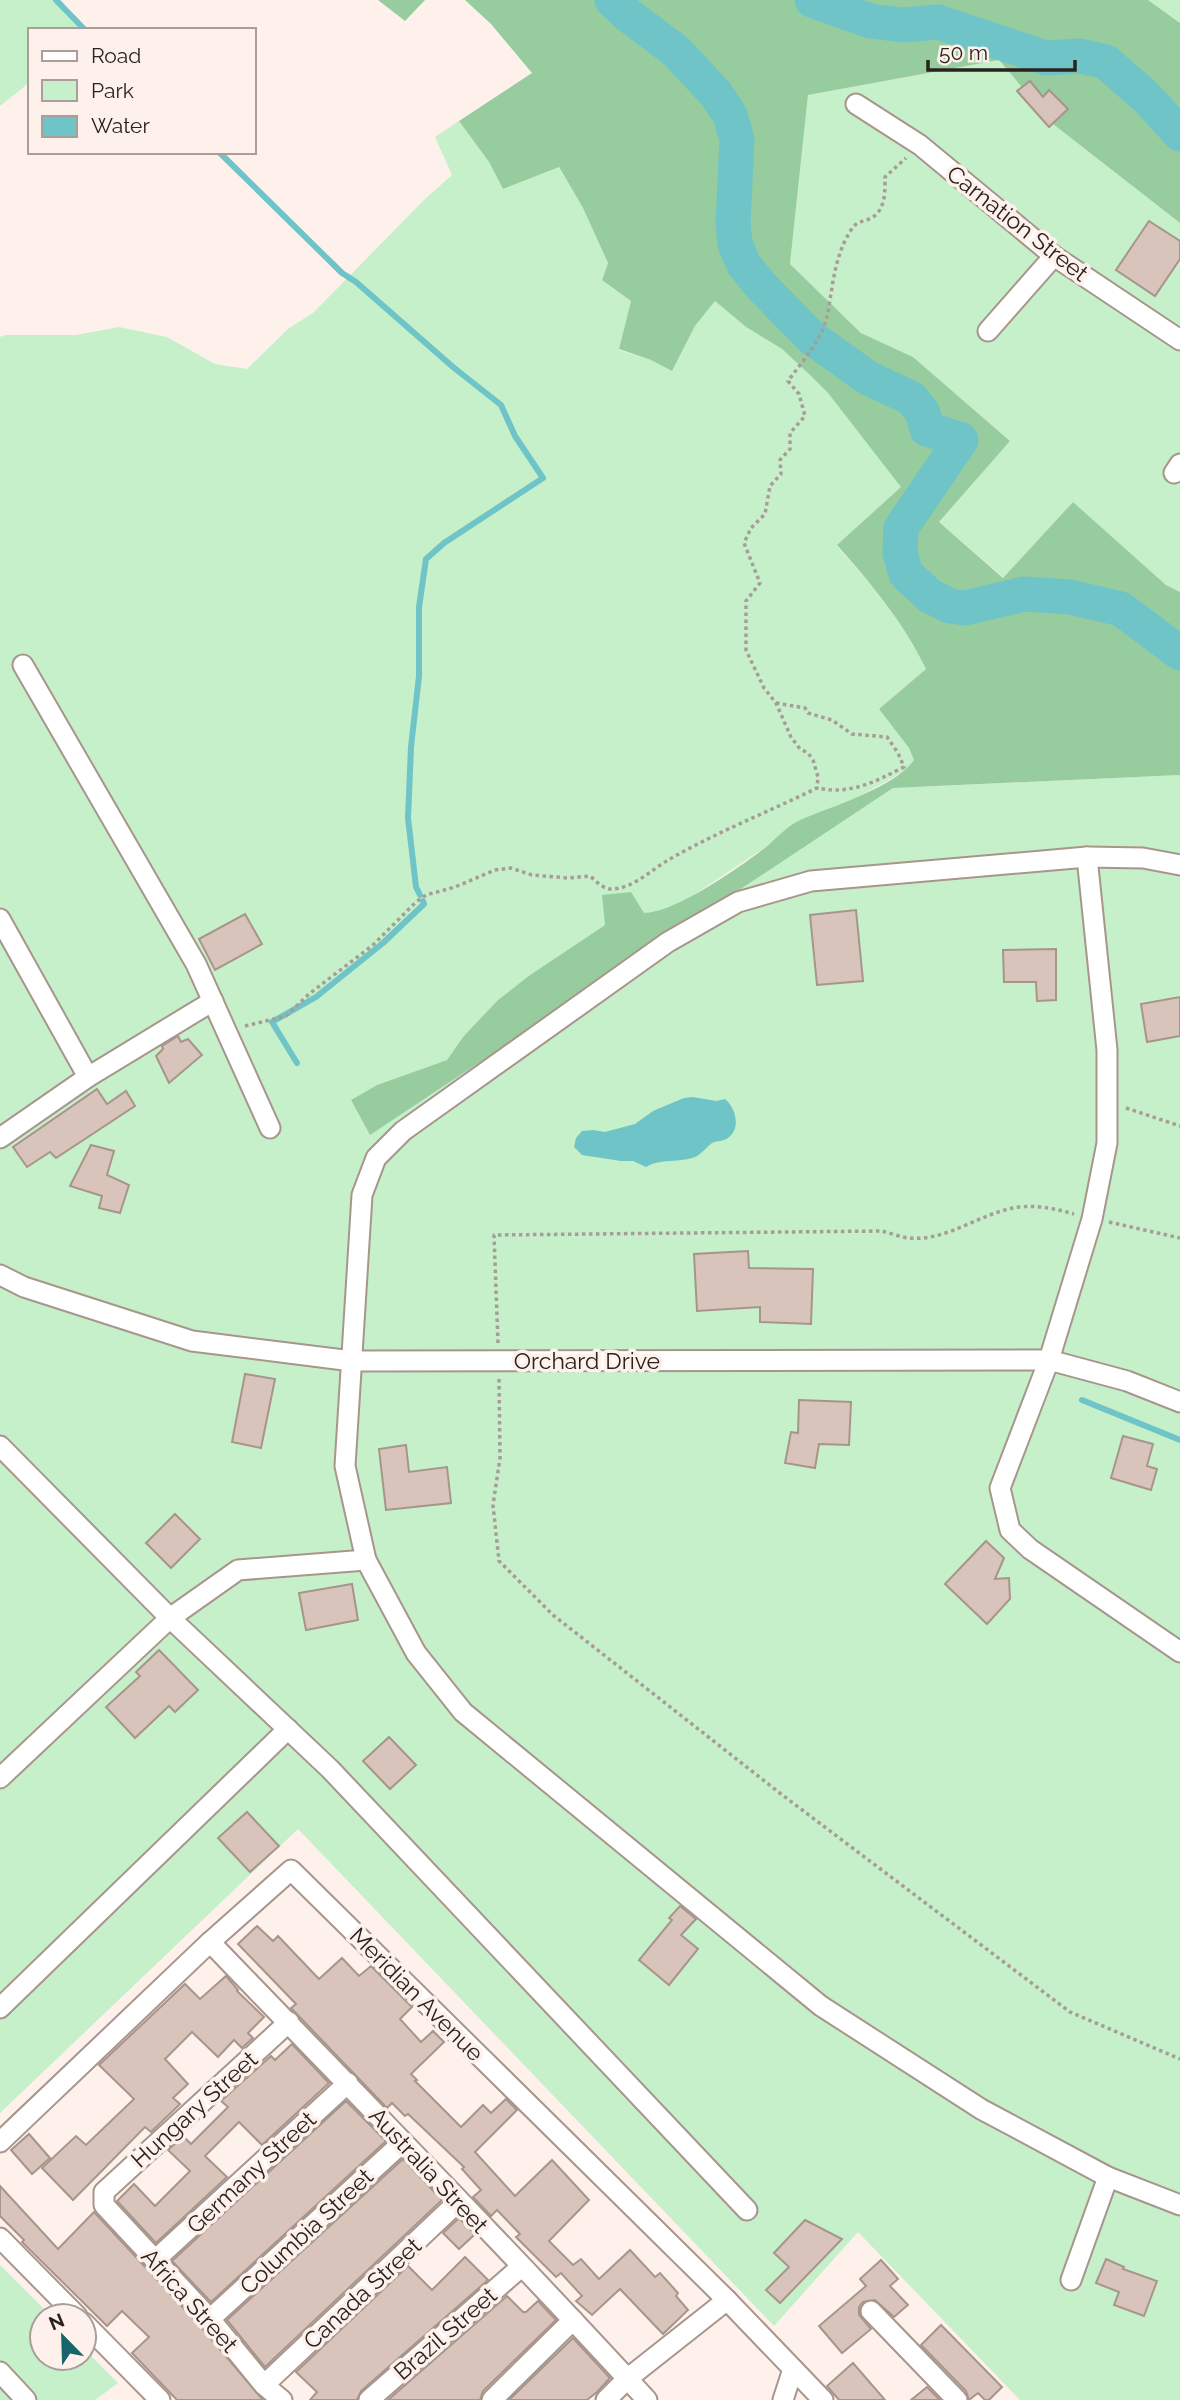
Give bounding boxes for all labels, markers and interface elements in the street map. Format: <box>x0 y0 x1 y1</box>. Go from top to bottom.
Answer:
legend <box>28 28 256 154</box>
scale bar <box>928 28 1075 72</box>
text: 50 m <box>939 40 988 65</box>
text: Road <box>91 43 141 68</box>
text: Park <box>91 78 134 103</box>
text: Water <box>91 113 150 138</box>
street label: Carnation Street <box>942 160 1094 287</box>
street label: Orchard Drive <box>514 1347 660 1374</box>
street label: Meridian Avenue <box>345 1922 489 2066</box>
street label: Hungary Street <box>125 2045 263 2173</box>
street label: Australia Street <box>364 2102 494 2239</box>
street label: Germany Street <box>181 2105 321 2239</box>
street label: Columbia Street <box>234 2162 378 2299</box>
street label: Canada Street <box>298 2232 427 2354</box>
street label: Africa Street <box>136 2242 244 2358</box>
street label: Brazil Street <box>388 2281 502 2385</box>
north arrow <box>28 2302 98 2372</box>
text: N <box>45 2308 67 2334</box>

